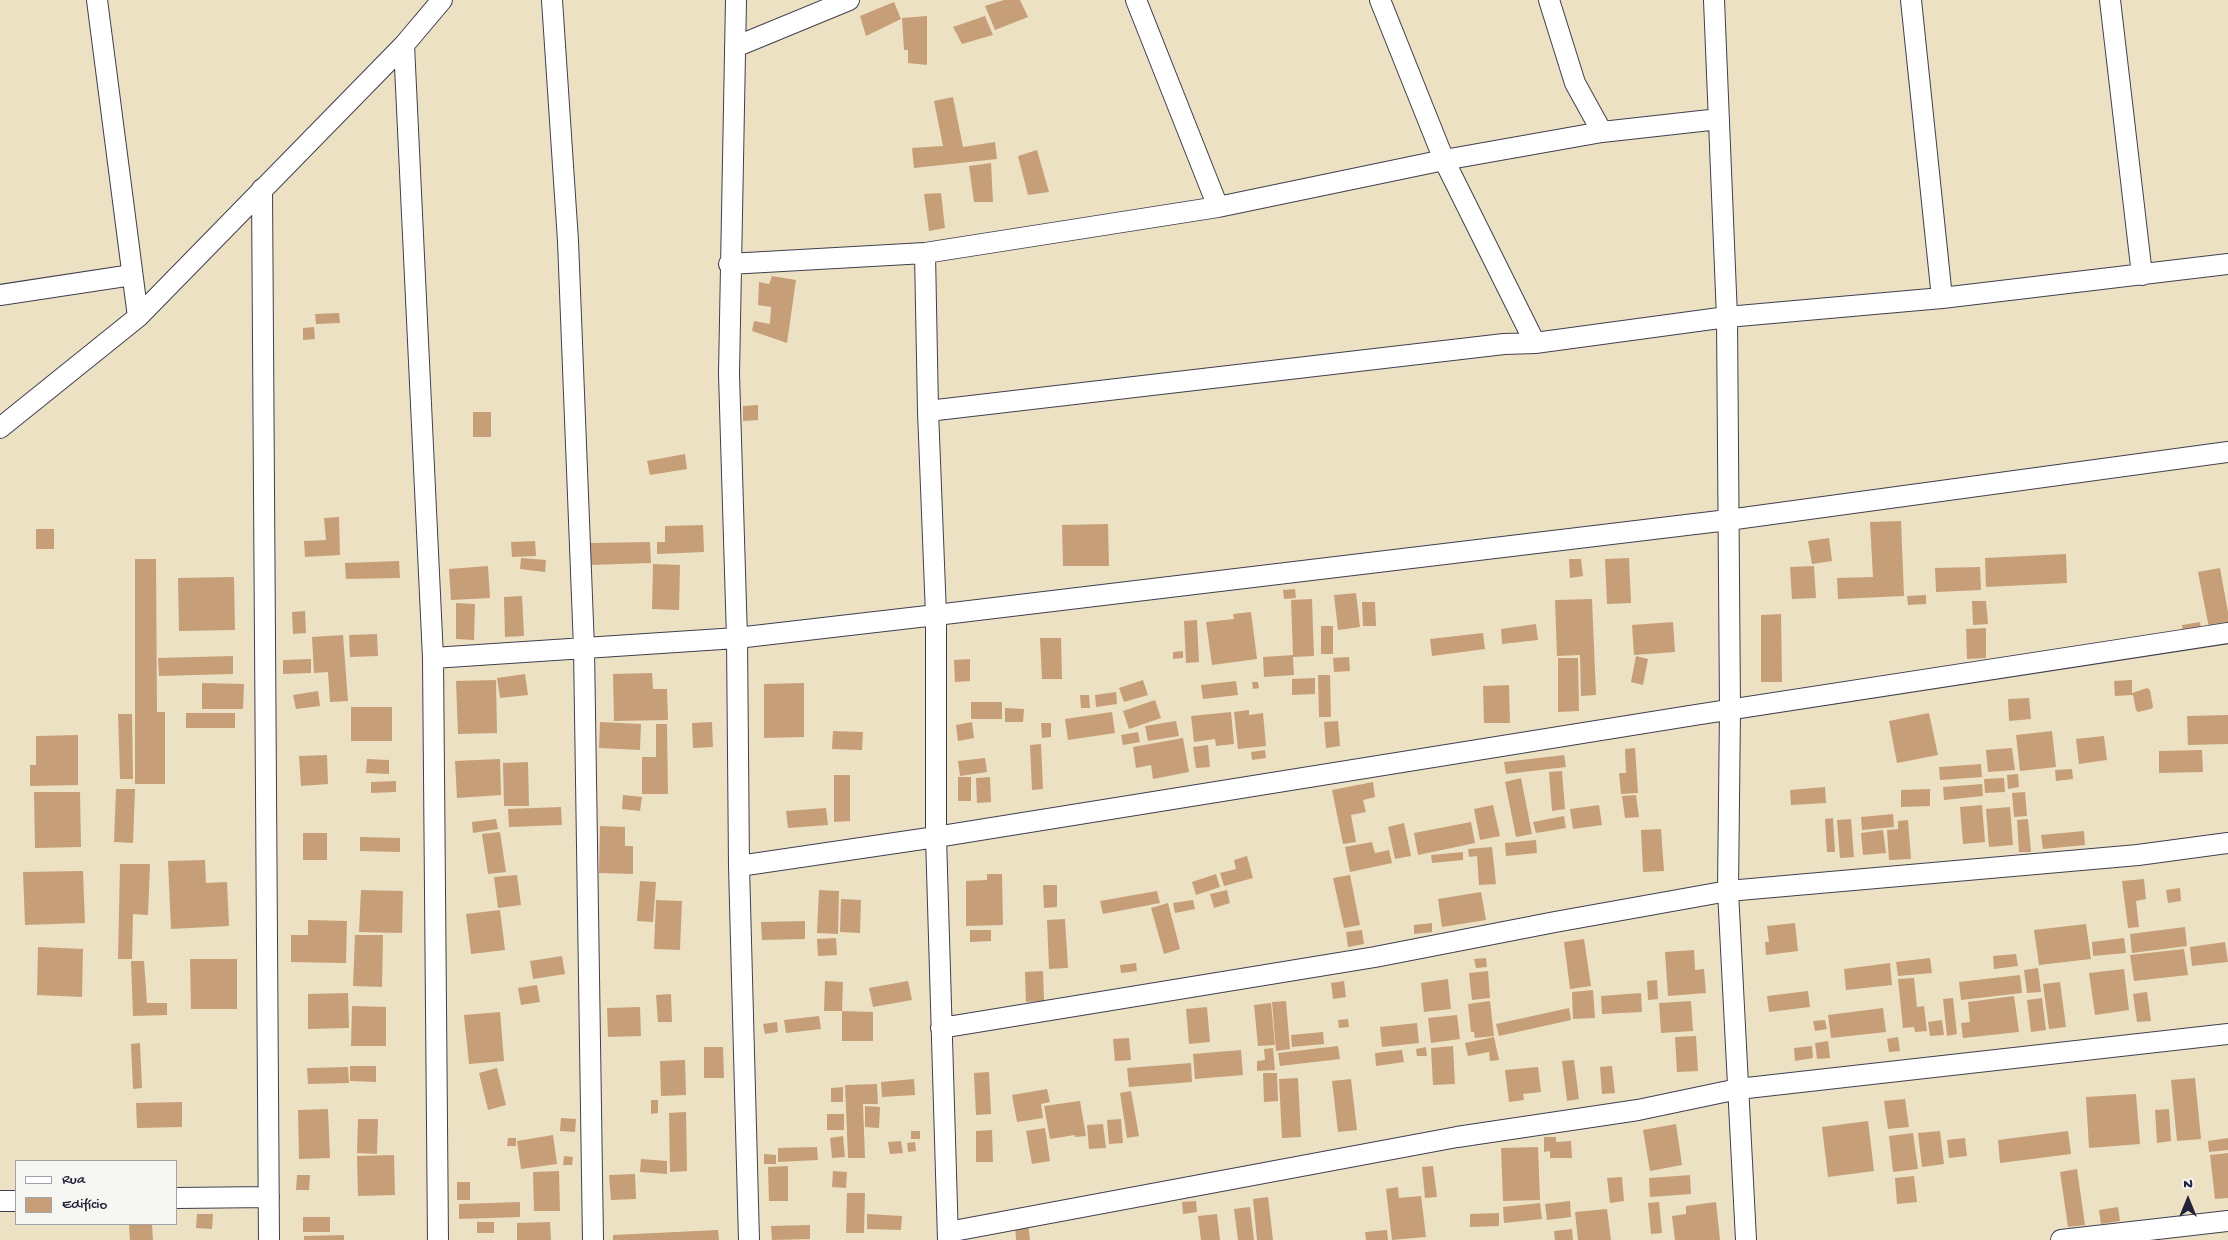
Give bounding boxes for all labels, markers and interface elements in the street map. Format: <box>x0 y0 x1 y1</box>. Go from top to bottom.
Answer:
legend <box>15 1160 178 1225</box>
text: Rua <box>62 1171 85 1189</box>
north arrow <box>2163 1175 2213 1225</box>
text: N <box>2183 1176 2193 1193</box>
text: Edifício <box>62 1196 107 1214</box>

